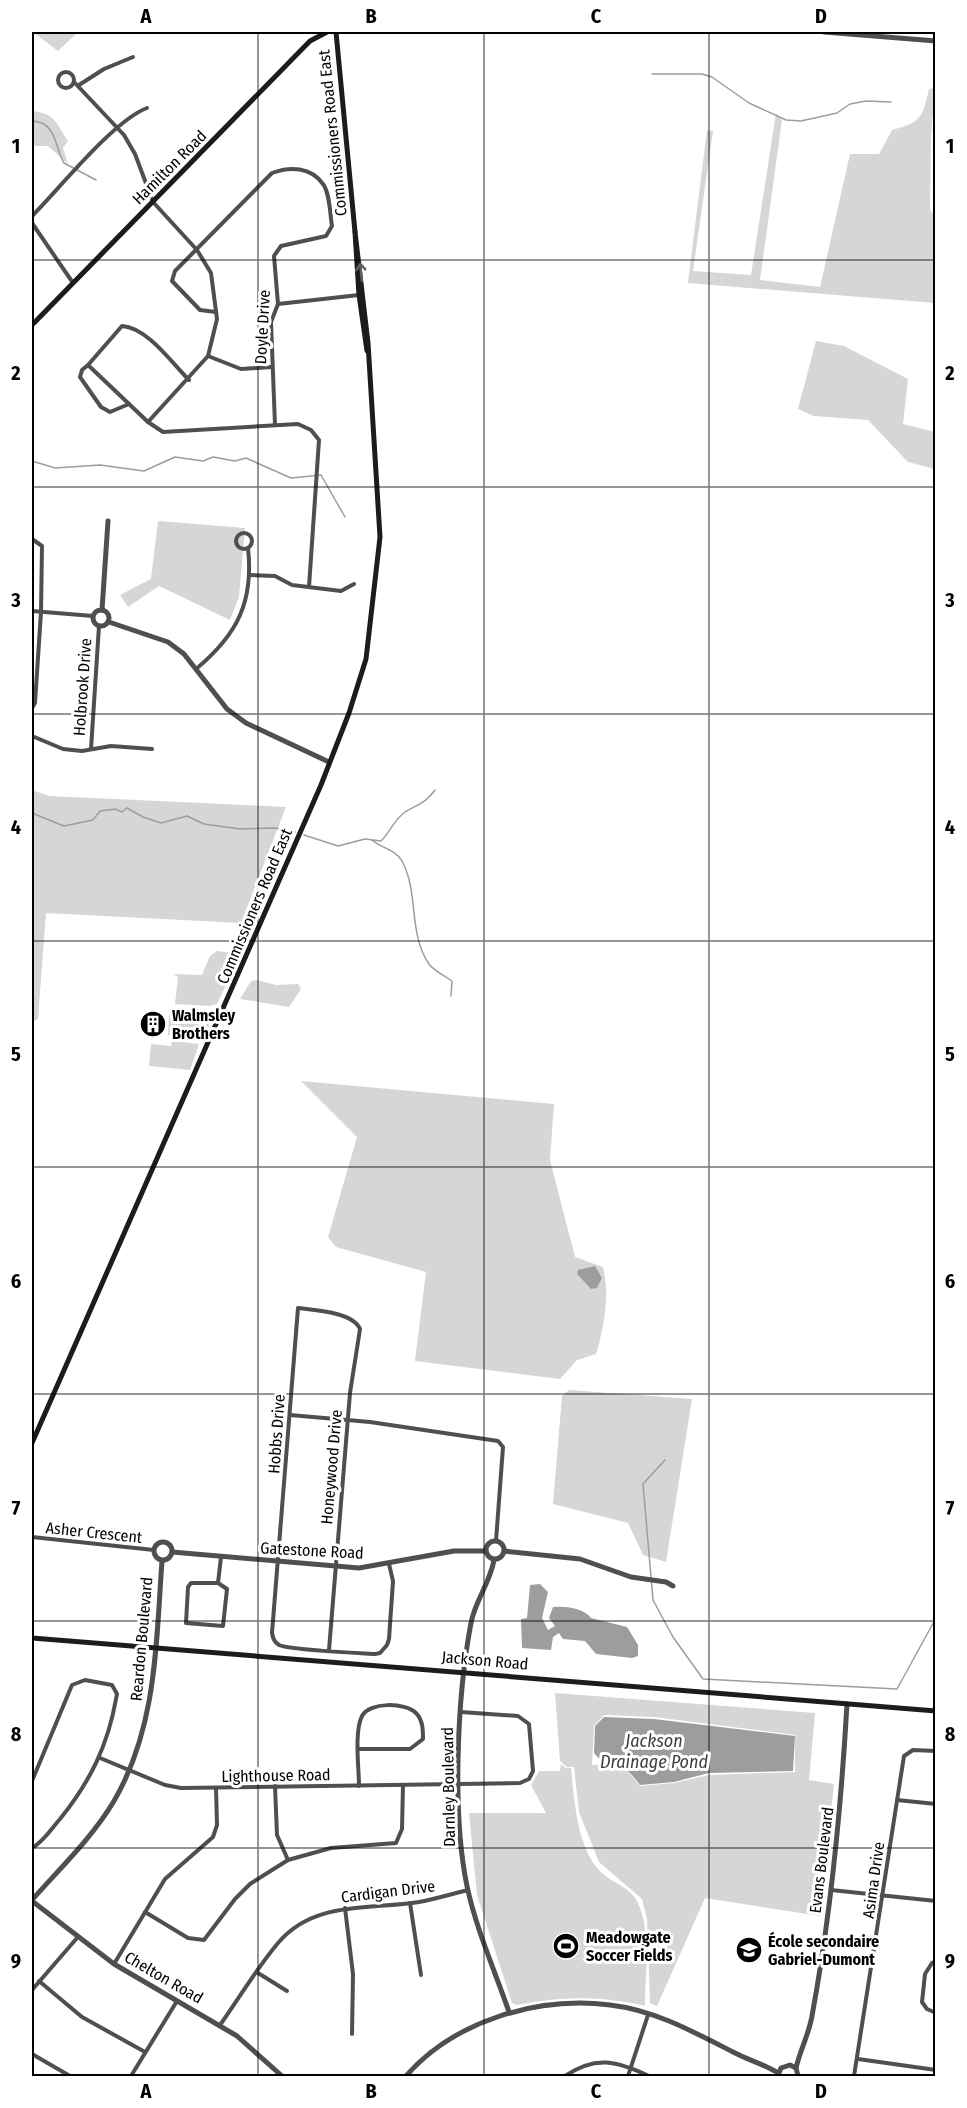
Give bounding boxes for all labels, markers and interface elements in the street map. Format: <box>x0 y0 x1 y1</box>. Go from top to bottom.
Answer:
text: A <box>140 4 153 28</box>
text: B <box>365 4 377 28</box>
text: C <box>591 4 602 28</box>
text: D <box>815 4 827 28</box>
street label: Commissioners Road East <box>314 48 351 217</box>
street label: Hamilton Road <box>128 126 210 208</box>
text: 1 <box>12 134 20 158</box>
text: 1 <box>946 134 954 158</box>
one-way arrow <box>355 262 366 282</box>
street label: Doyle Drive <box>251 289 274 365</box>
text: 2 <box>10 361 21 385</box>
text: 2 <box>944 361 955 385</box>
text: 3 <box>10 588 21 612</box>
text: 3 <box>944 588 955 612</box>
street label: Holbrook Drive <box>70 637 95 737</box>
text: 4 <box>11 815 21 839</box>
text: 4 <box>945 815 955 839</box>
street label: Commissioners Road East <box>213 825 296 987</box>
place label: Walmsley Brothers <box>172 1006 236 1043</box>
building icon: Walmsley Brothers <box>138 1009 168 1039</box>
text: 5 <box>11 1042 21 1066</box>
text: 5 <box>945 1042 955 1066</box>
text: 6 <box>11 1269 21 1293</box>
text: 6 <box>945 1269 955 1293</box>
street label: Hobbs Drive <box>264 1394 289 1474</box>
street label: Honeywood Drive <box>317 1409 346 1525</box>
text: 7 <box>12 1496 21 1520</box>
text: 7 <box>946 1496 955 1520</box>
street label: Asher Crescent <box>45 1518 144 1547</box>
street label: Gatestone Road <box>260 1538 364 1563</box>
street label: Reardon Boulevard <box>127 1576 156 1702</box>
street label: Jackson Road <box>441 1647 529 1674</box>
text: 8 <box>11 1722 22 1746</box>
text: 8 <box>945 1722 956 1746</box>
street label: Darnley Boulevard <box>438 1727 459 1847</box>
water label: Jackson Drainage Pond <box>600 1730 708 1773</box>
street label: Lighthouse Road <box>221 1765 331 1786</box>
street label: Evans Boulevard <box>806 1806 837 1914</box>
street label: Asima Drive <box>859 1841 888 1920</box>
street label: Cardigan Drive <box>340 1876 436 1907</box>
place label: Meadowgate Soccer Fields <box>586 1928 672 1965</box>
sports icon: Meadowgate Soccer Fields <box>551 1931 581 1961</box>
place label: École secondaire Gabriel-Dumont <box>768 1931 879 1969</box>
school or university icon: École secondaire Gabriel-Dumont <box>734 1935 764 1965</box>
street label: Chelton Road <box>121 1947 206 2007</box>
text: 9 <box>11 1949 21 1973</box>
text: 9 <box>945 1949 955 1973</box>
text: A <box>140 2079 153 2103</box>
text: B <box>365 2079 377 2103</box>
text: C <box>591 2079 602 2103</box>
text: D <box>815 2079 827 2103</box>

